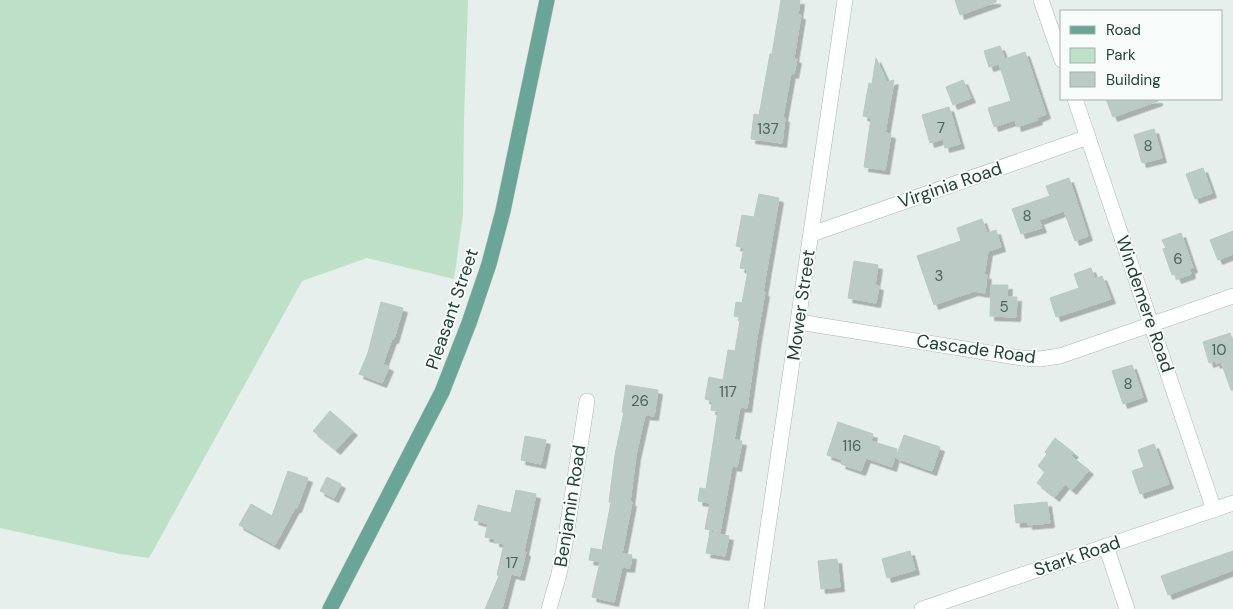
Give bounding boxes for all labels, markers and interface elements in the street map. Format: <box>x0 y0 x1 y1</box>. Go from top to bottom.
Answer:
legend <box>1060 10 1223 100</box>
text: Road <box>1106 20 1141 40</box>
text: Park <box>1106 45 1136 65</box>
text: Building <box>1106 70 1161 90</box>
house number: 7 <box>937 118 945 138</box>
house number: 137 <box>757 119 779 139</box>
house number: 8 <box>1143 136 1153 156</box>
street label: Virginia Road <box>895 156 1005 214</box>
house number: 8 <box>1022 206 1032 226</box>
street label: Windemere Road <box>1110 232 1180 376</box>
street label: Pleasant Street <box>420 245 484 373</box>
street label: Mower Street <box>781 248 821 362</box>
house number: 6 <box>1173 249 1183 269</box>
house number: 3 <box>935 266 943 286</box>
house number: 5 <box>999 297 1009 317</box>
street label: Cascade Road <box>915 329 1037 369</box>
house number: 10 <box>1212 340 1226 360</box>
house number: 8 <box>1123 374 1133 394</box>
house number: 117 <box>719 382 737 402</box>
house number: 26 <box>631 391 649 411</box>
house number: 116 <box>843 436 861 456</box>
street label: Benjamin Road <box>549 443 591 569</box>
street label: Stark Road <box>1031 530 1123 582</box>
house number: 17 <box>506 553 518 573</box>

